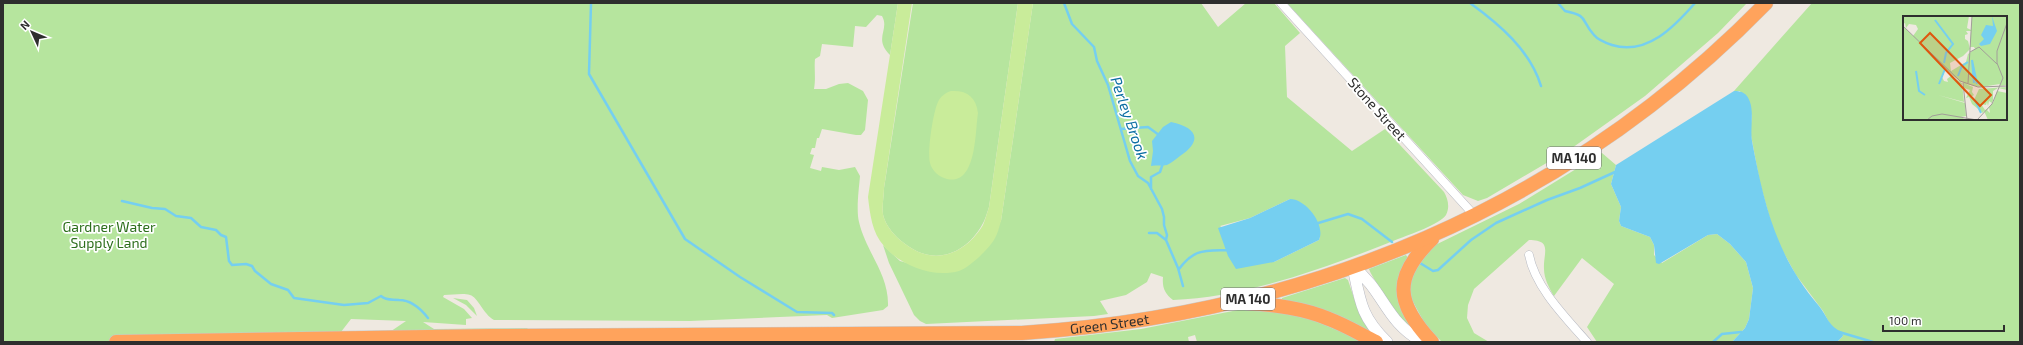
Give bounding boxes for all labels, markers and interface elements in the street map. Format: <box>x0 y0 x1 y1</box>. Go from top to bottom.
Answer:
north arrow <box>12 12 52 52</box>
inset map <box>1903 16 2007 120</box>
text: N <box>17 17 32 32</box>
water label: Perley Brook <box>1106 74 1153 162</box>
street label: Stone Street <box>1345 74 1410 144</box>
road number: MA 140 <box>1547 147 1601 169</box>
park label: Gardner Water Supply Land <box>62 218 156 251</box>
road number: MA 140 <box>1221 288 1275 310</box>
scale bar <box>1883 307 2004 333</box>
street label: Green Street <box>1069 310 1150 337</box>
text: 100 m <box>1889 313 1921 327</box>

